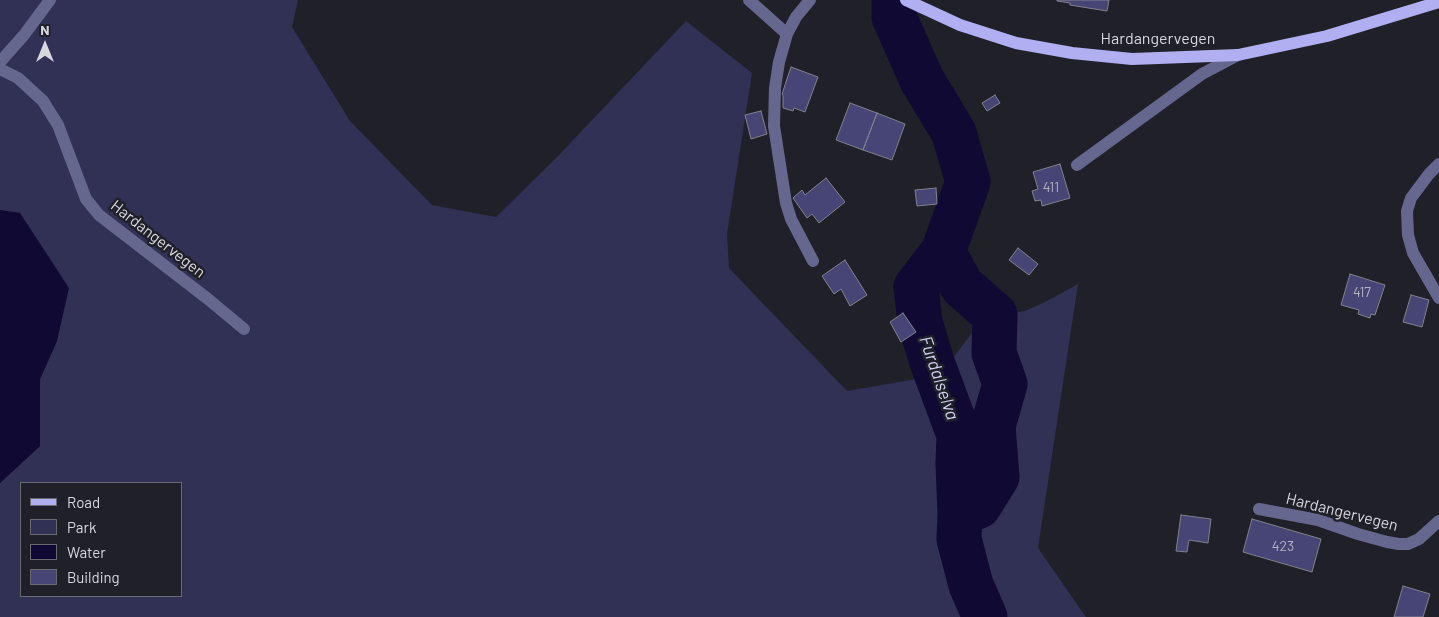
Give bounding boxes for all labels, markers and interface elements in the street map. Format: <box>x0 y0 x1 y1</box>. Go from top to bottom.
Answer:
north arrow <box>20 20 70 70</box>
text: N <box>40 21 50 38</box>
street label: Hardangervegen <box>1101 29 1215 49</box>
house number: 411 <box>1043 179 1059 195</box>
street label: Hardangervegen <box>107 196 209 282</box>
house number: 417 <box>1353 284 1371 300</box>
water label: Furdalselva <box>915 333 963 423</box>
legend <box>20 482 182 597</box>
street label: Hardangervegen <box>1284 489 1400 535</box>
text: Road <box>67 493 100 511</box>
text: Park <box>67 518 96 536</box>
house number: 423 <box>1272 538 1294 554</box>
text: Water <box>67 543 106 561</box>
text: Building <box>67 568 120 586</box>

